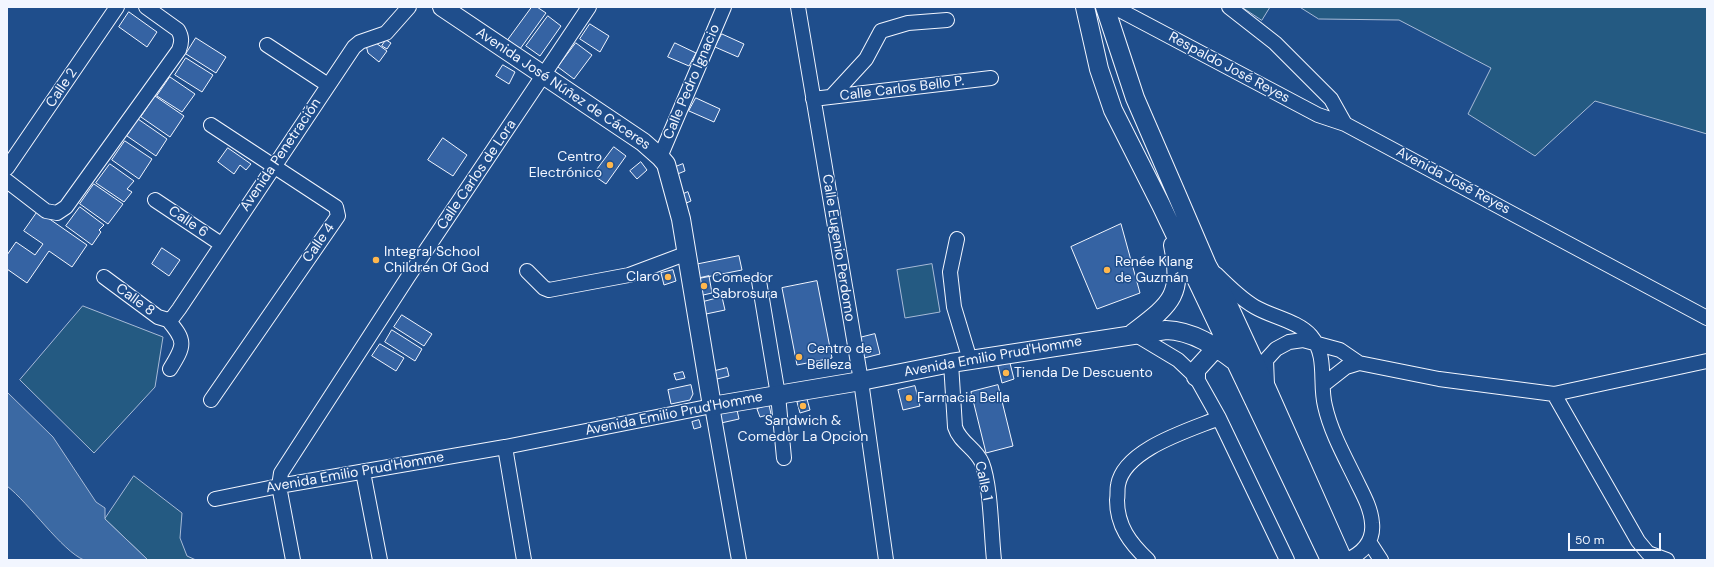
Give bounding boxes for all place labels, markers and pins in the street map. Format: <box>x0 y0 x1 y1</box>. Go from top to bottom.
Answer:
place label: Centro Electrónico <box>529 149 602 182</box>
marker: Centro Electrónico <box>605 160 615 170</box>
place label: Integral School Children Of God <box>384 244 489 276</box>
place label: Renée Klang de Guzmán <box>1115 254 1193 286</box>
marker: Integral School Children Of God <box>371 255 381 265</box>
marker: Renée Klang de Guzmán <box>1102 265 1112 275</box>
place label: Claro <box>626 269 660 285</box>
place label: Comedor Sabrosura <box>712 270 778 302</box>
marker: Claro <box>663 272 673 282</box>
marker: Comedor Sabrosura <box>699 281 709 291</box>
place label: Centro de Belleza <box>807 341 872 374</box>
marker: Centro de Belleza <box>794 352 804 362</box>
place label: Tienda De Descuento <box>1014 365 1153 381</box>
marker: Tienda De Descuento <box>1001 368 1011 378</box>
place label: Farmacia Bella <box>917 390 1010 406</box>
marker: Farmacia Bella <box>904 393 914 403</box>
marker: Sandwich & Comedor La Opcion <box>798 401 808 411</box>
place label: Sandwich & Comedor La Opcion <box>738 413 868 446</box>

